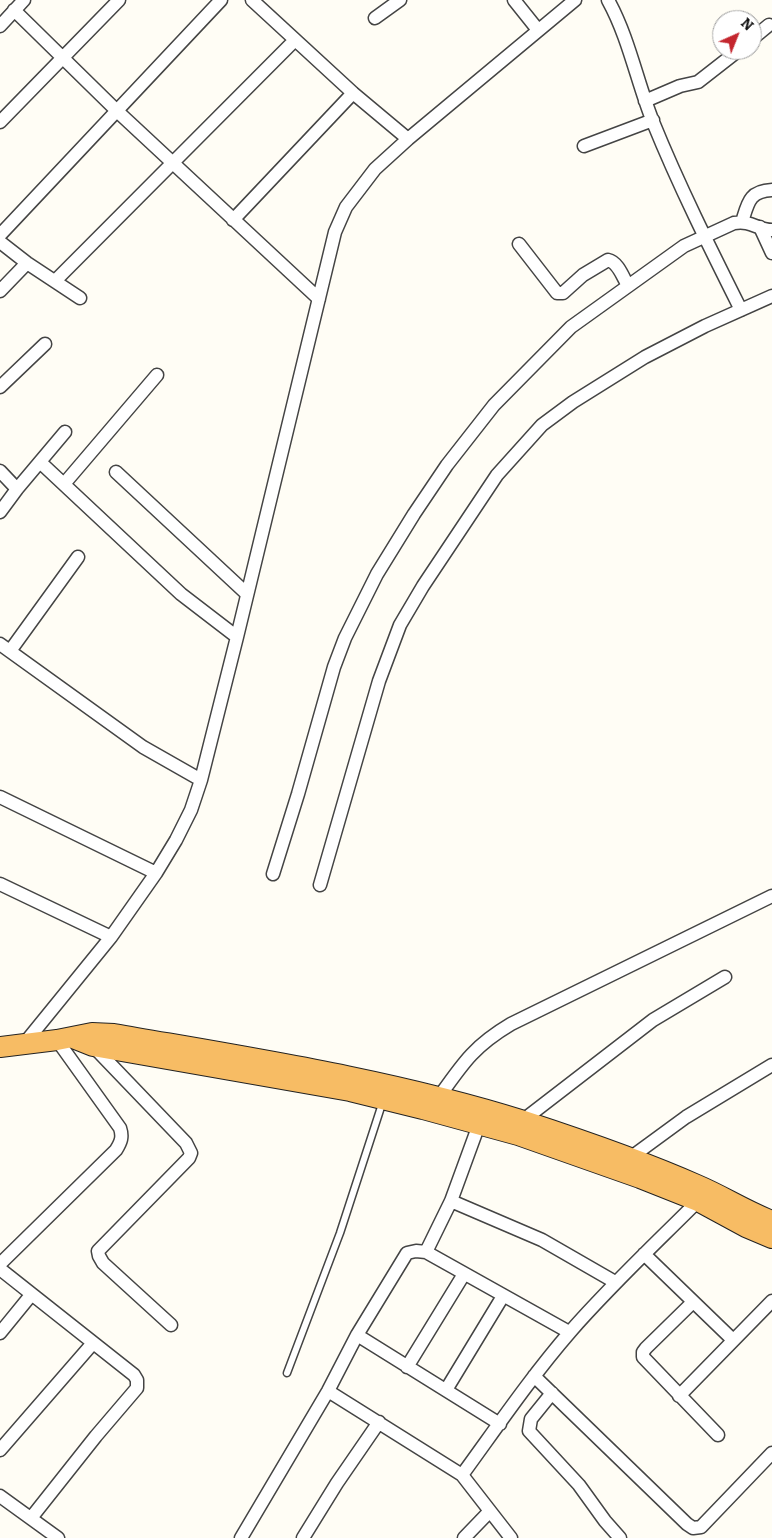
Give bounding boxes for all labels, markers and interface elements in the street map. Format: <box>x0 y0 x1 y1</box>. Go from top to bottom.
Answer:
north arrow <box>712 10 762 60</box>
text: N <box>737 15 757 34</box>

